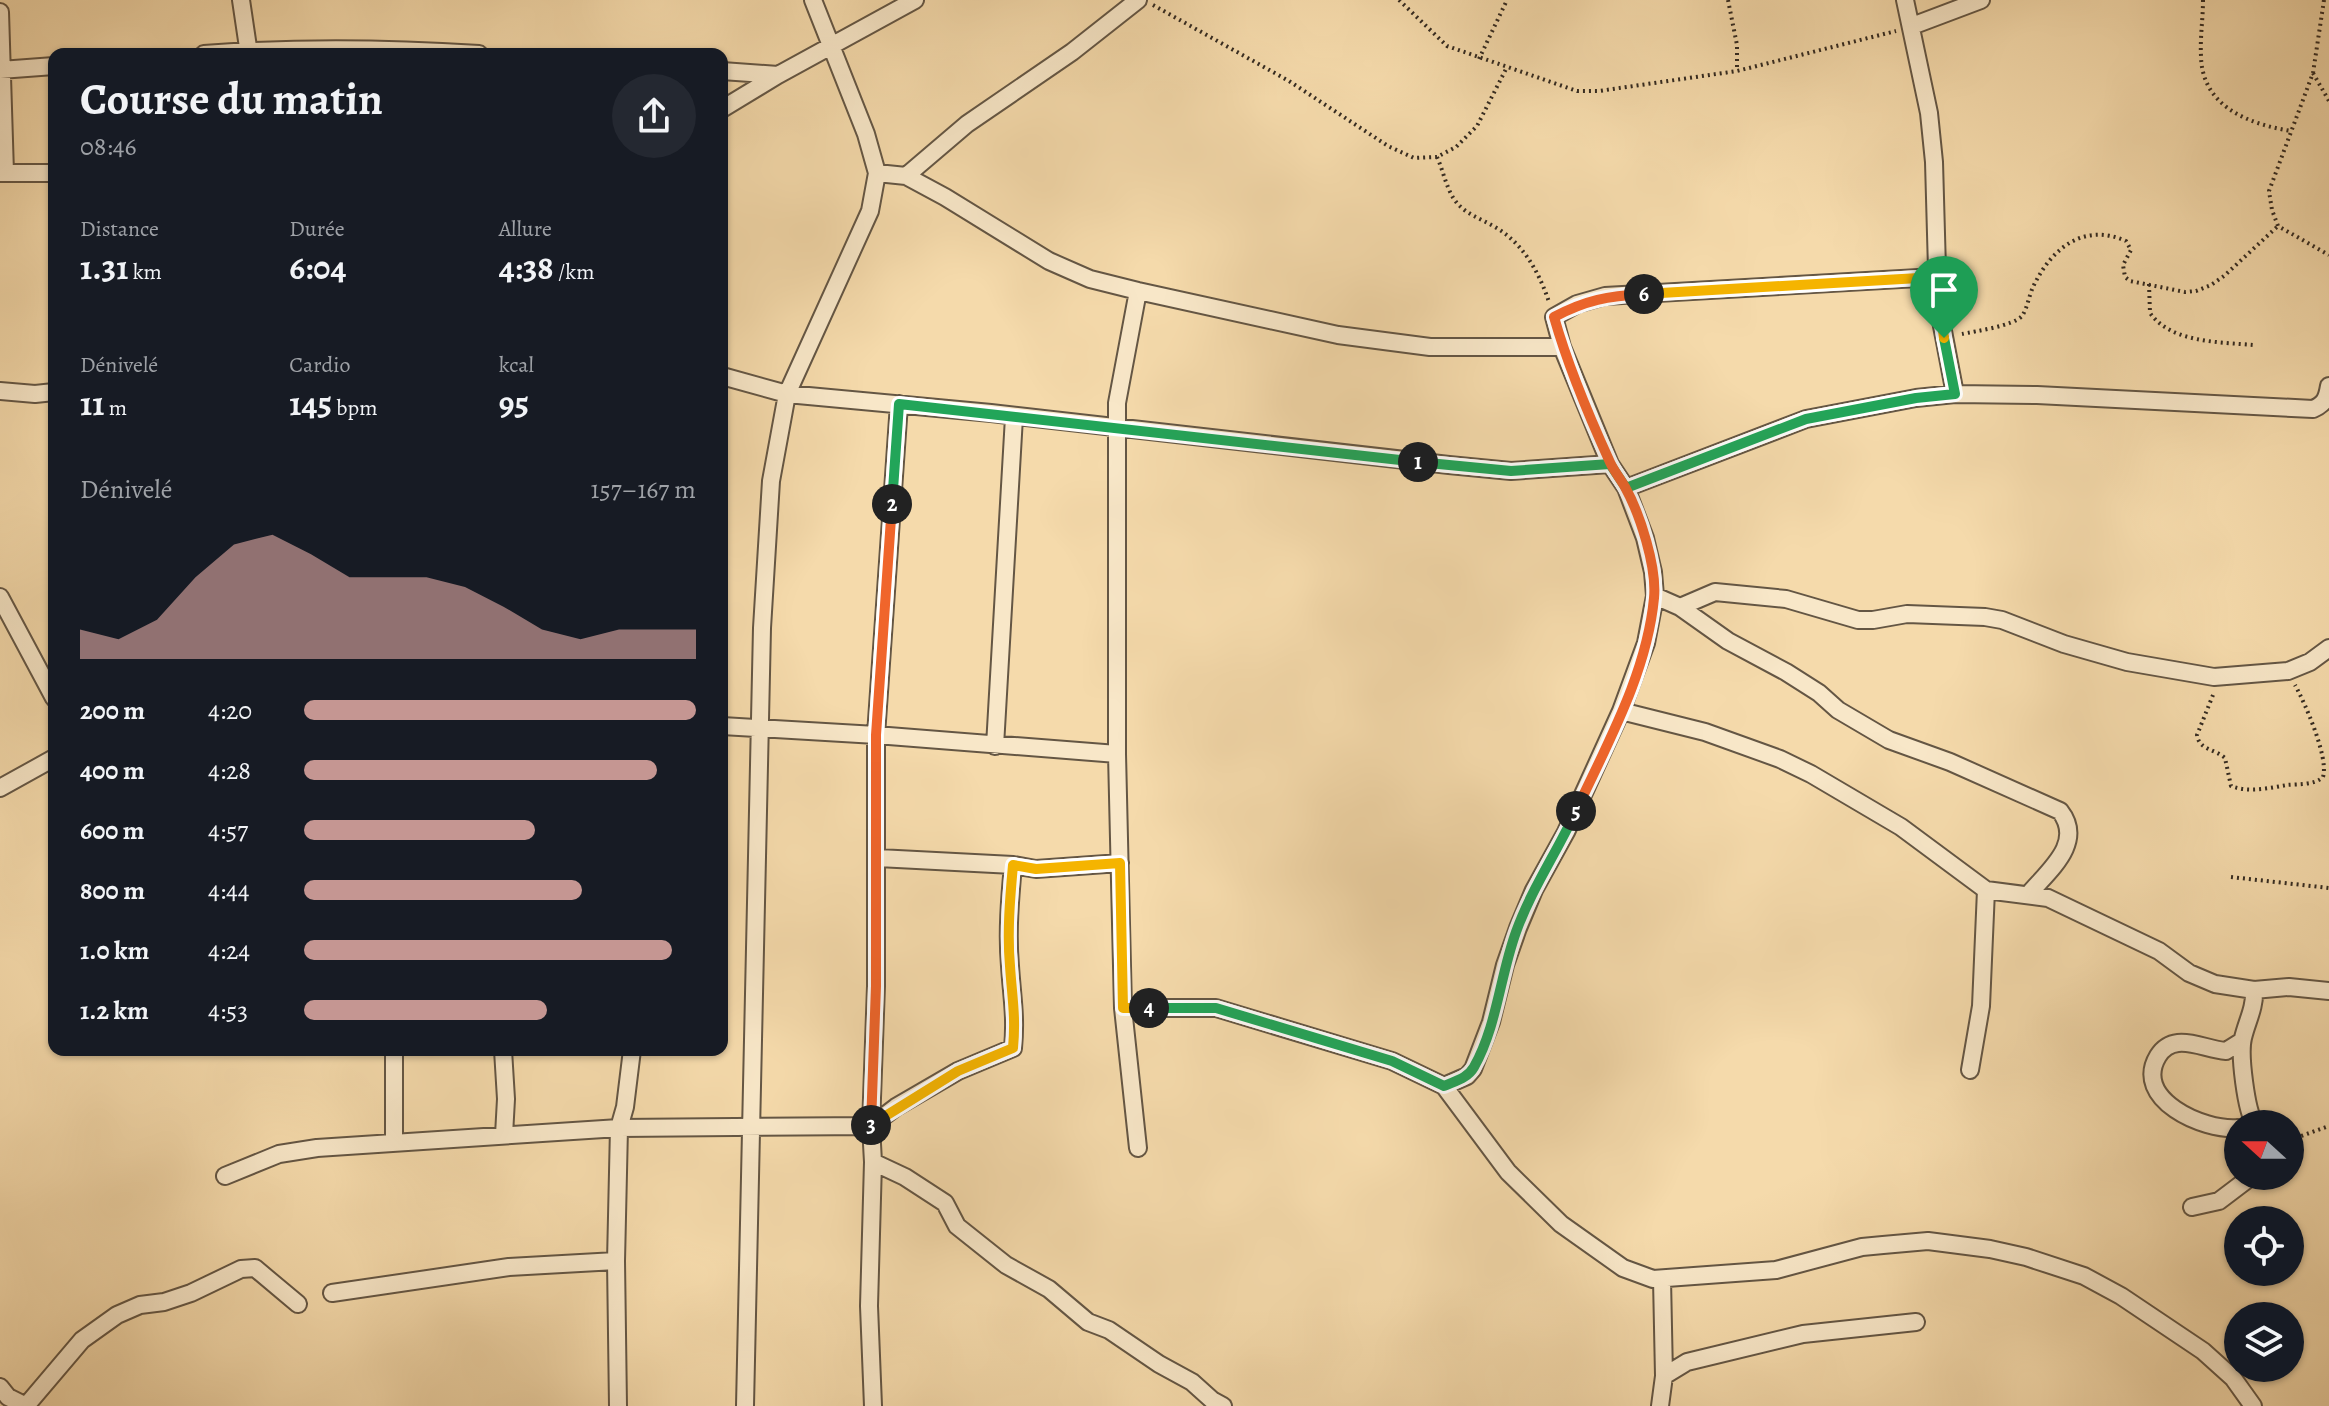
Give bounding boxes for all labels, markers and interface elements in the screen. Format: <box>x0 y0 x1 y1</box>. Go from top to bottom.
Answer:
text: Course du matin <box>80 69 383 129</box>
button: share <box>612 74 696 158</box>
text: 08:46 <box>80 129 136 164</box>
text: Distance <box>80 214 159 244</box>
text: Durée <box>289 214 345 244</box>
text: Allure <box>499 214 552 244</box>
text: 1.31 <box>80 244 128 291</box>
text: 6:04 <box>289 244 346 291</box>
text: 4:38 <box>499 244 554 291</box>
pin <box>1910 256 1978 338</box>
text: km <box>128 257 162 287</box>
text: /km <box>554 257 595 287</box>
icon: arrive <box>1922 268 1966 312</box>
pin: 6 <box>1624 274 1664 314</box>
text: 6 <box>1639 279 1649 309</box>
text: Dénivelé <box>80 350 158 380</box>
text: Cardio <box>289 350 351 380</box>
text: kcal <box>499 350 534 380</box>
text: 11 <box>80 380 104 427</box>
text: 145 <box>289 380 332 427</box>
text: 95 <box>499 380 529 427</box>
text: m <box>104 393 127 423</box>
text: bpm <box>332 393 377 423</box>
pin: 1 <box>1398 442 1438 482</box>
text: 1 <box>1414 447 1422 477</box>
text: Dénivelé <box>80 472 172 507</box>
text: 157–167 m <box>591 472 696 507</box>
pin: 2 <box>872 484 912 524</box>
text: 2 <box>887 489 897 519</box>
text: 200 m <box>80 693 145 728</box>
text: 4:20 <box>208 693 252 728</box>
text: 400 m <box>80 753 145 788</box>
text: 4:28 <box>208 753 251 788</box>
pin: 5 <box>1556 791 1596 831</box>
text: 5 <box>1571 796 1581 826</box>
text: 600 m <box>80 813 145 848</box>
text: 4:57 <box>208 813 248 848</box>
text: 800 m <box>80 873 145 908</box>
text: 4:44 <box>208 873 250 908</box>
text: 1.0 km <box>80 933 149 968</box>
text: 4:24 <box>208 933 250 968</box>
pin: 4 <box>1129 988 1169 1028</box>
text: 1.2 km <box>80 993 149 1028</box>
text: 4:53 <box>208 993 248 1028</box>
text: 4 <box>1144 993 1154 1023</box>
pin: 3 <box>851 1105 891 1145</box>
text: 3 <box>866 1110 876 1140</box>
north arrow <box>2224 1110 2304 1190</box>
map controls <box>2224 1110 2304 1382</box>
button: locate <box>2224 1206 2304 1286</box>
button: layers <box>2224 1302 2304 1382</box>

